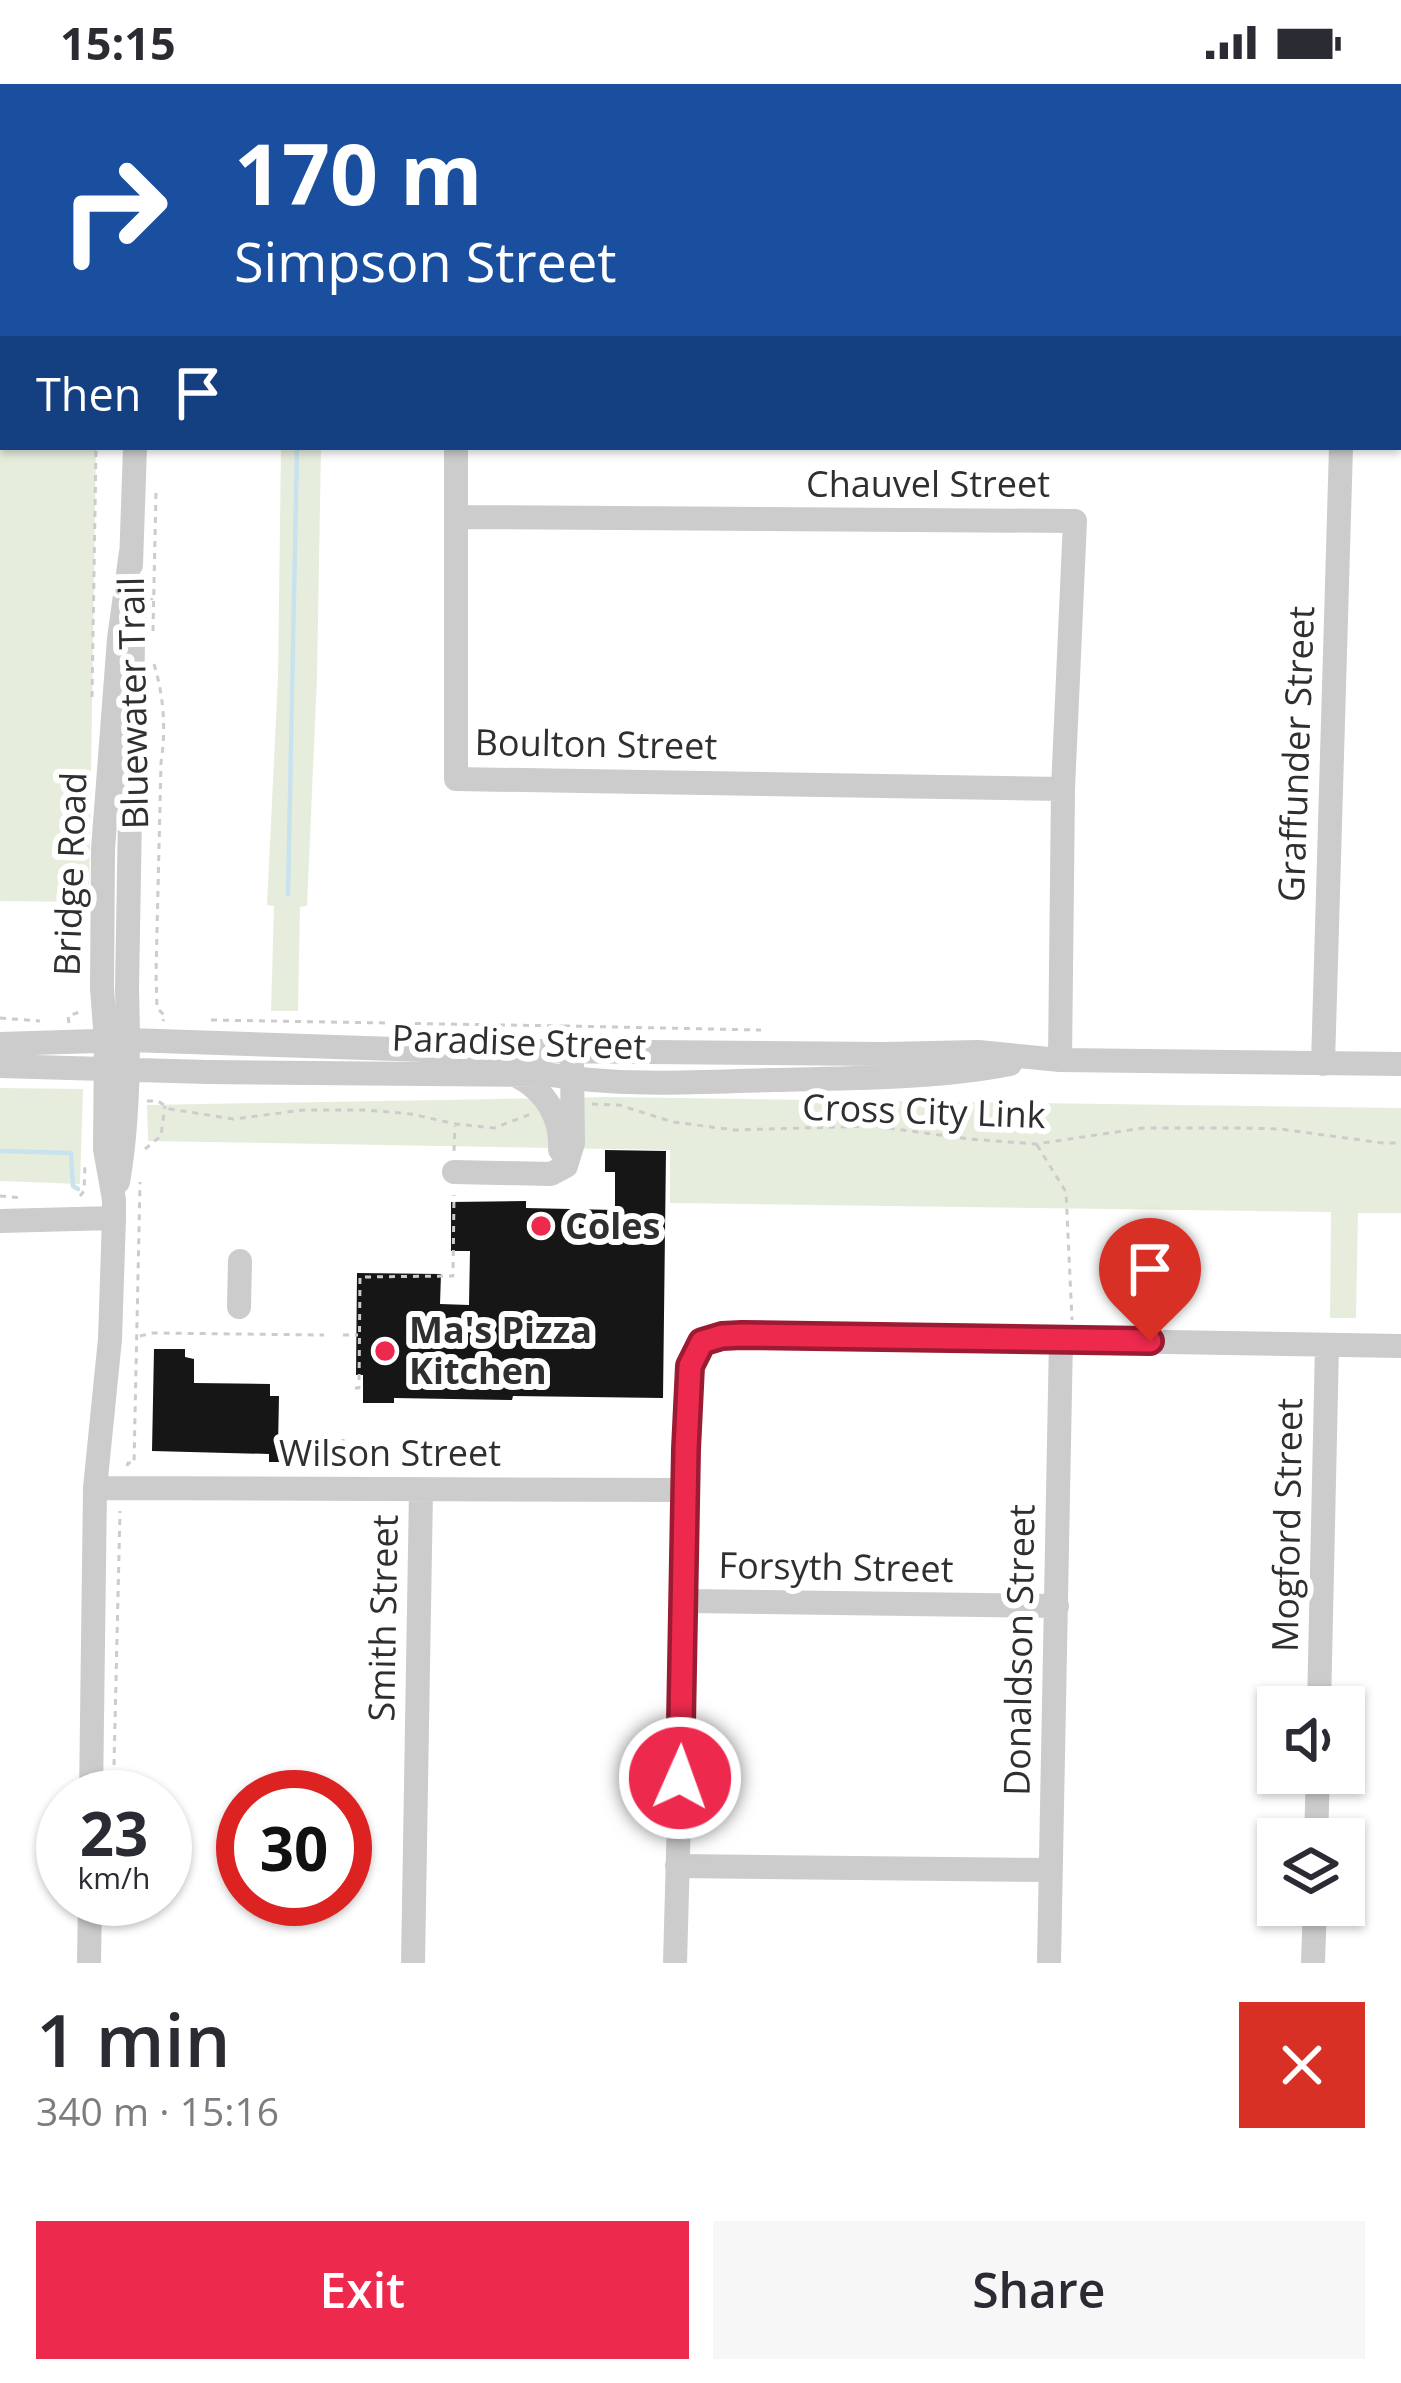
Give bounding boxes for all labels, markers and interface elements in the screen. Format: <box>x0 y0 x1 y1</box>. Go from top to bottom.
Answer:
text: 15:15 <box>60 12 176 73</box>
text: 170 m <box>234 115 482 230</box>
icon: right <box>36 132 192 288</box>
text: Simpson Street <box>234 224 616 298</box>
icon: arrive <box>165 360 231 426</box>
text: Then <box>36 363 141 424</box>
street label: Chauvel Street <box>806 459 1050 508</box>
street label: Bluewater Trail <box>106 576 159 830</box>
street label: Graffunder Street <box>1266 605 1325 903</box>
street label: Boulton Street <box>474 717 718 770</box>
street label: Bridge Road <box>41 771 98 977</box>
street label: Paradise Street <box>391 1013 647 1070</box>
street label: Cross City Link <box>801 1082 1047 1139</box>
place label: Coles <box>565 1201 660 1250</box>
marker: Coles <box>528 1213 554 1239</box>
pin <box>1099 1218 1201 1341</box>
icon: arrive <box>1117 1236 1183 1302</box>
place label: Ma's Pizza Kitchen <box>409 1305 592 1395</box>
marker: Ma's Pizza Kitchen <box>372 1338 398 1364</box>
street label: Mogford Street <box>1260 1398 1313 1652</box>
street label: Wilson Street <box>279 1428 501 1477</box>
street label: Donaldson Street <box>991 1504 1046 1796</box>
street label: Smith Street <box>356 1514 409 1722</box>
street label: Forsyth Street <box>718 1540 954 1593</box>
map controls <box>1257 1686 1365 1926</box>
button: sound <box>1257 1686 1365 1794</box>
position arrow <box>617 1715 743 1841</box>
speed limit sign: 30 <box>216 1770 372 1926</box>
text: 23 <box>80 1792 148 1874</box>
button: layers <box>1257 1818 1365 1926</box>
text: km/h <box>78 1857 150 1898</box>
text: 1 min <box>36 1990 230 2088</box>
button: close <box>1239 2002 1365 2128</box>
text: 340 m · 15:16 <box>36 2084 279 2137</box>
button: Exit <box>36 2221 689 2359</box>
button: Share <box>713 2221 1365 2359</box>

